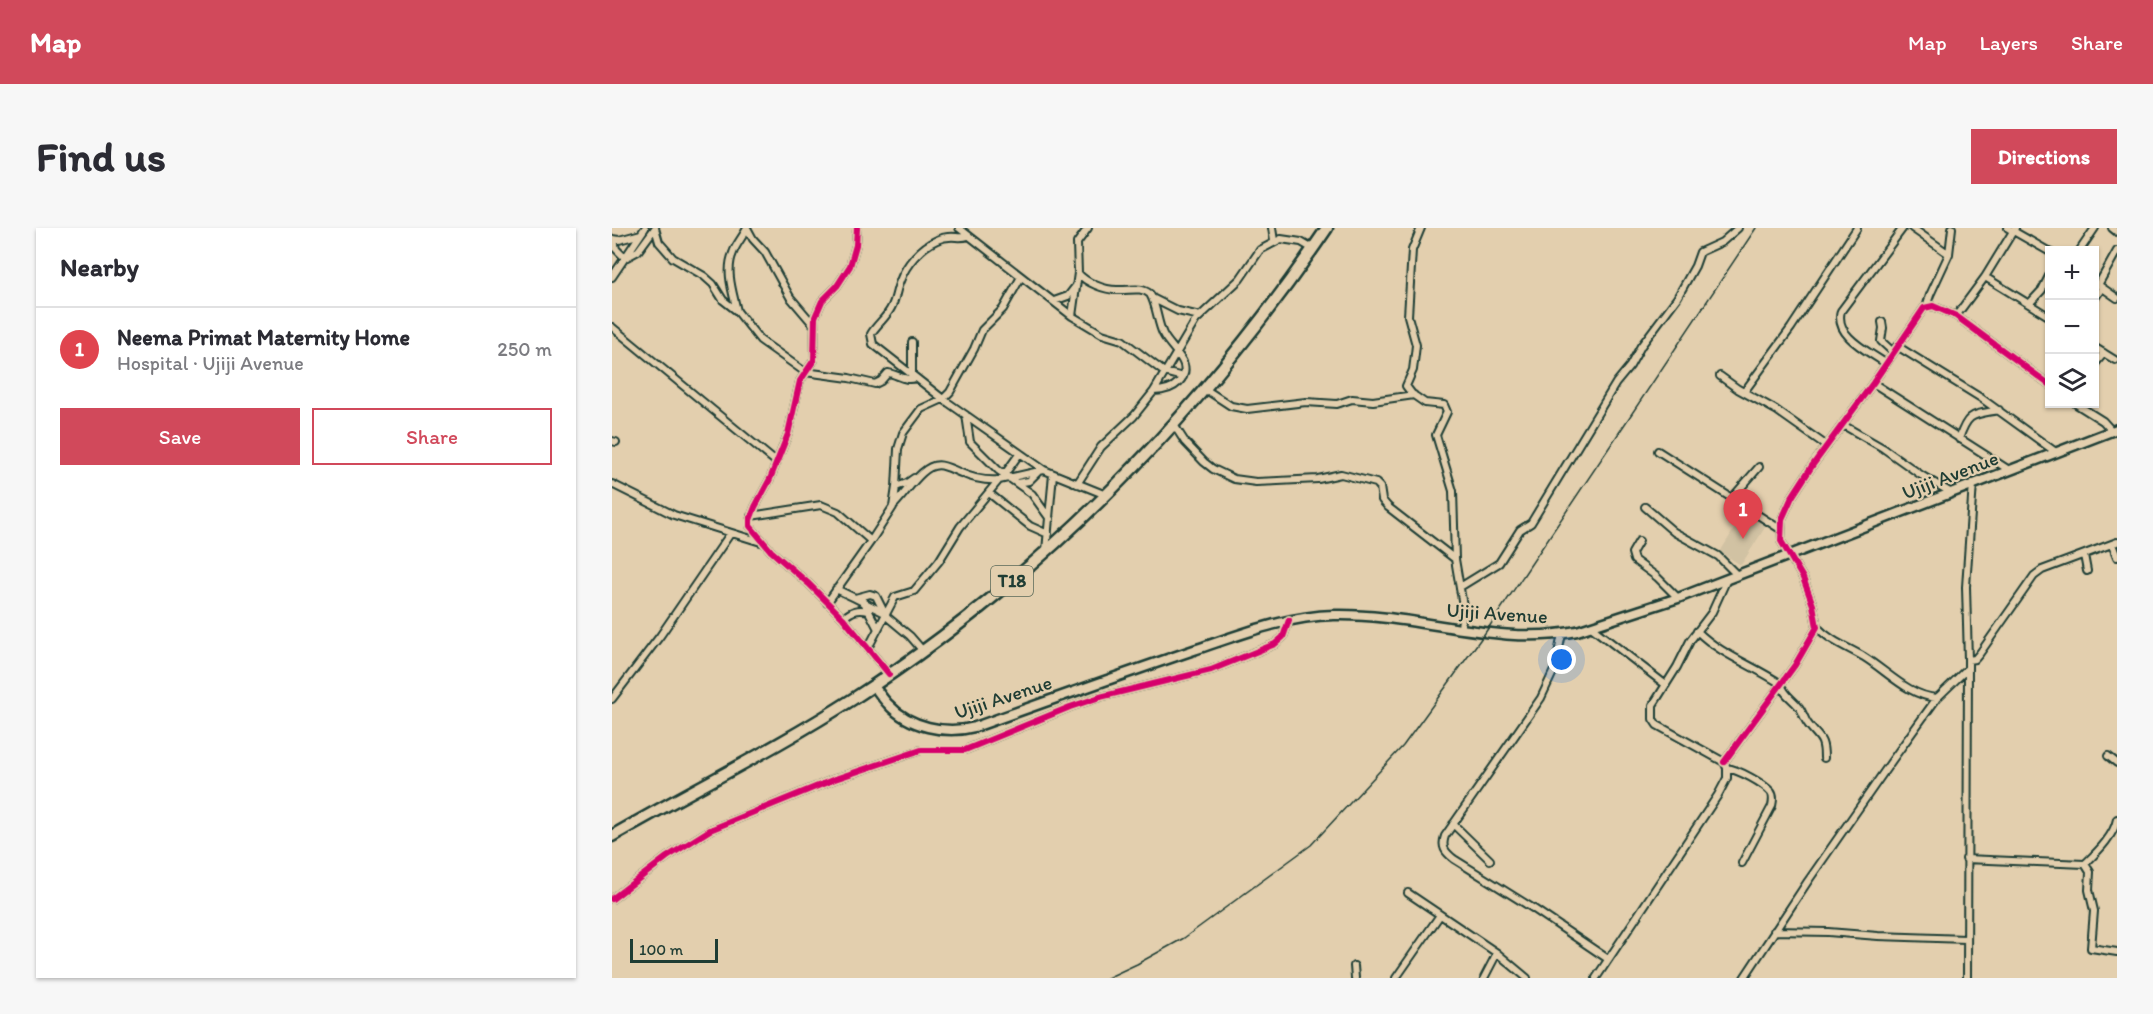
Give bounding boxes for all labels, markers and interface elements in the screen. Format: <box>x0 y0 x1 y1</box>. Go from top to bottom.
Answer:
text: Map <box>30 25 81 59</box>
text: Map <box>1908 30 1947 55</box>
text: Layers <box>1980 30 2038 55</box>
text: Share <box>2071 30 2123 55</box>
button: Directions <box>1971 129 2117 184</box>
text: Find us <box>36 131 166 182</box>
map controls <box>2045 246 2099 408</box>
button: + <box>2045 246 2099 300</box>
text: Nearby <box>60 251 139 283</box>
button: − <box>2045 300 2099 354</box>
text: Neema Primat Maternity Home <box>117 324 410 351</box>
text: 1 <box>75 337 84 361</box>
text: 250 m <box>497 337 552 361</box>
text: Hospital · Ujiji Avenue <box>117 351 304 375</box>
button: layers <box>2045 354 2099 408</box>
button: Save <box>60 408 300 465</box>
button: Share <box>312 408 552 465</box>
street label: Ujiji Avenue <box>1898 446 2002 504</box>
pin: 1 <box>1724 490 1762 539</box>
road number: T18 <box>991 566 1033 596</box>
street label: Ujiji Avenue <box>1446 597 1548 629</box>
your location <box>1547 645 1576 674</box>
street label: Ujiji Avenue <box>951 670 1055 724</box>
scale bar <box>630 936 718 964</box>
text: 100 m <box>639 940 683 959</box>

